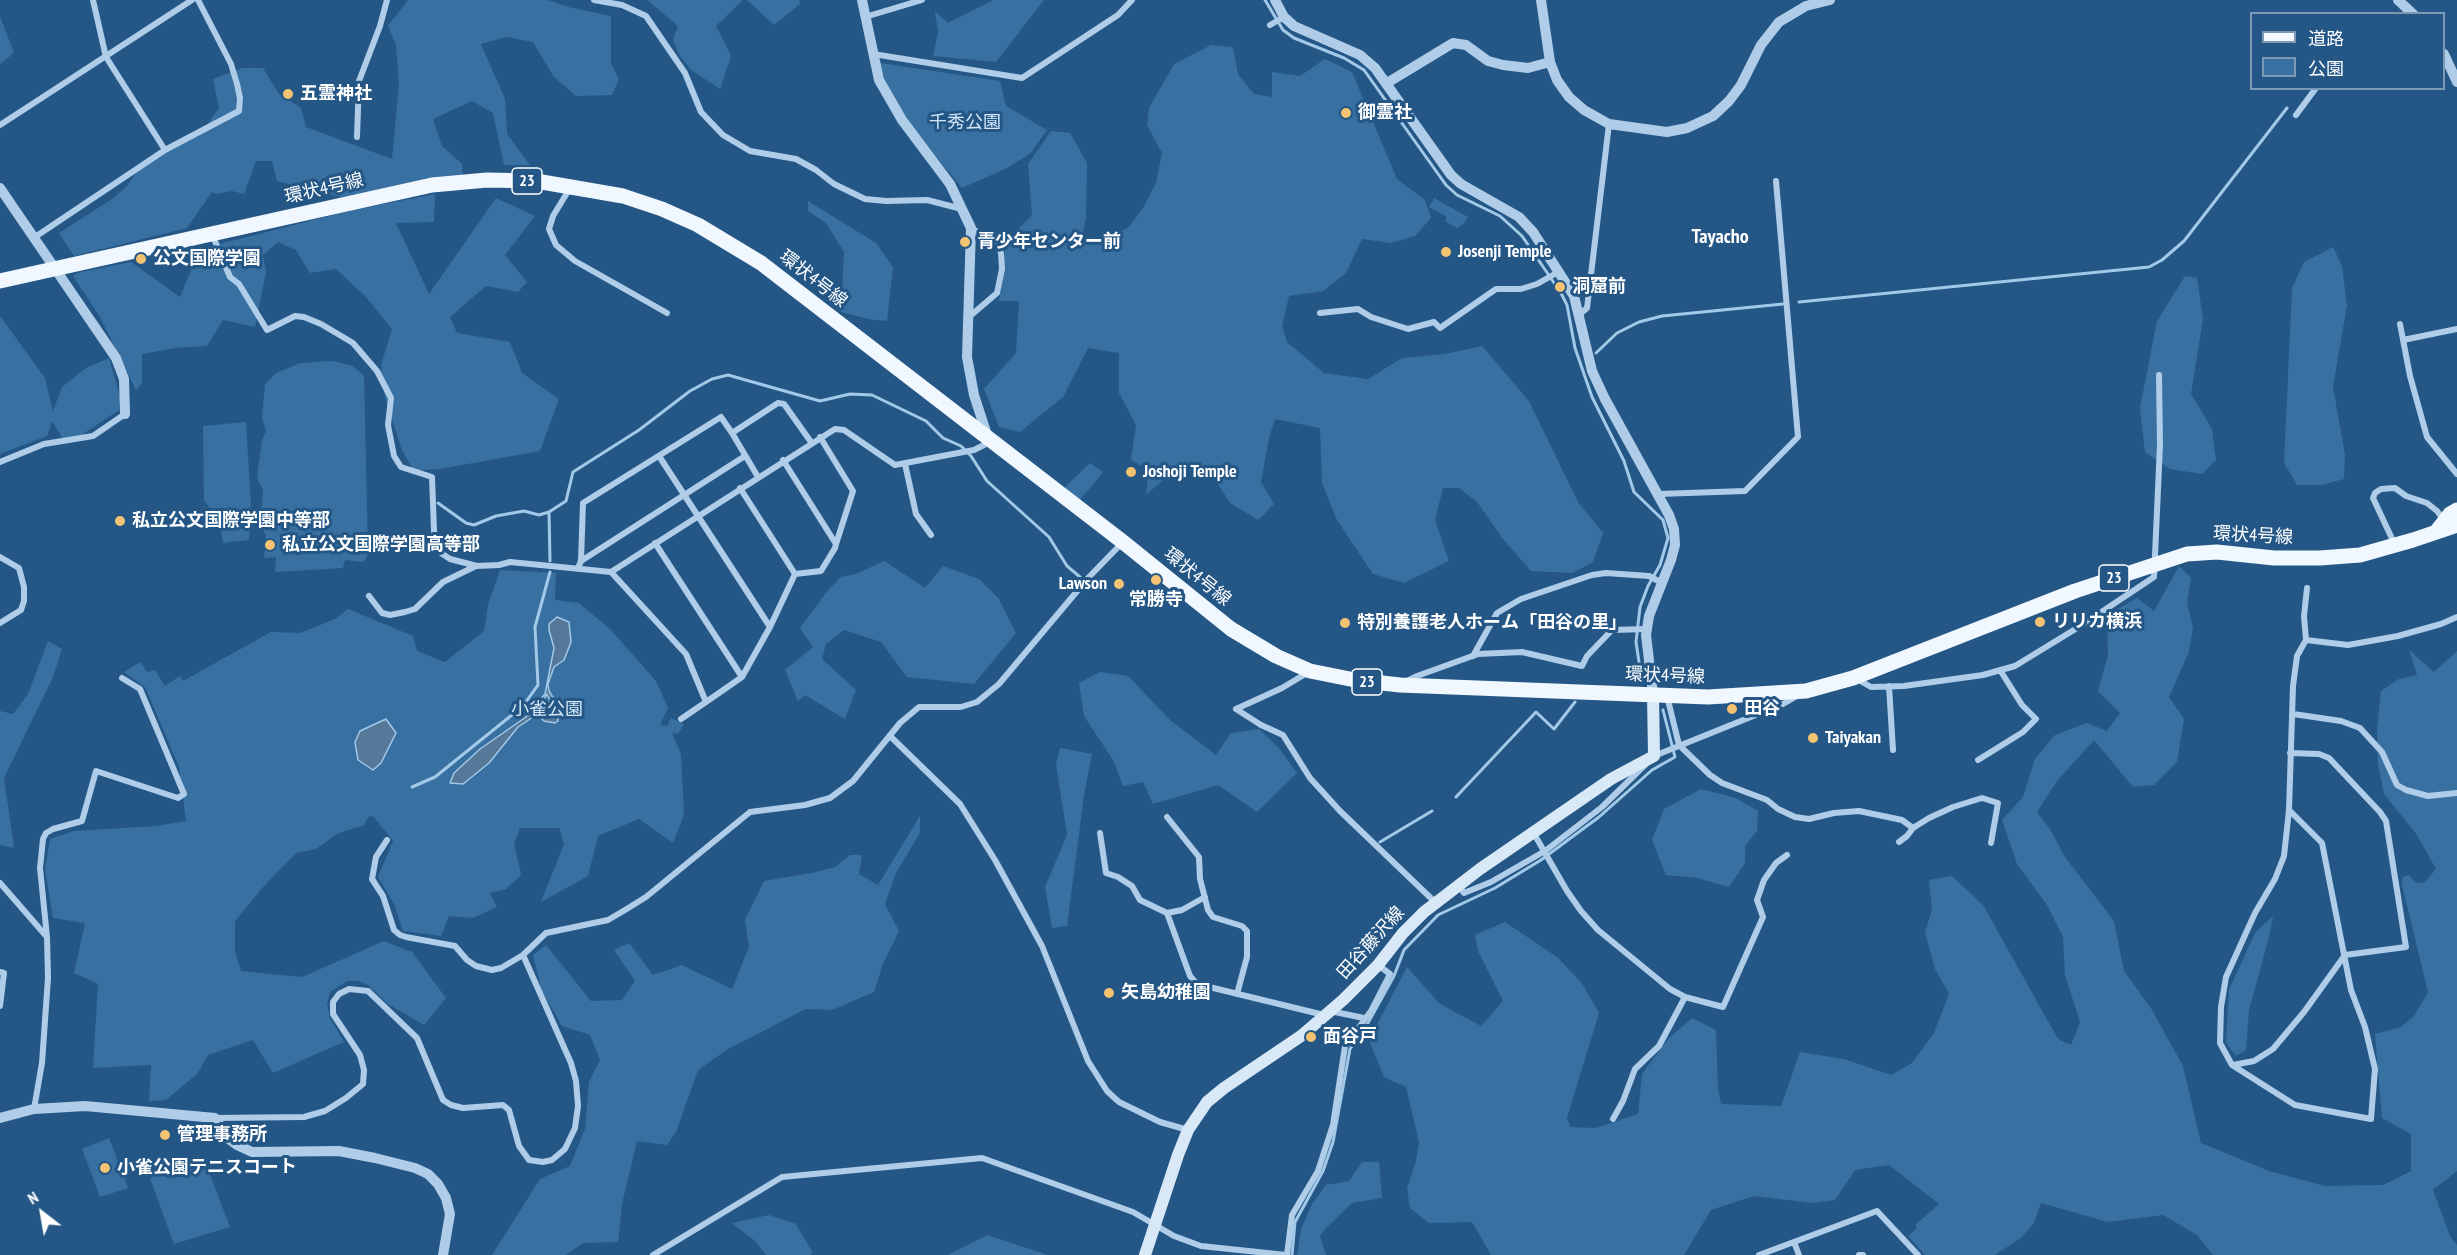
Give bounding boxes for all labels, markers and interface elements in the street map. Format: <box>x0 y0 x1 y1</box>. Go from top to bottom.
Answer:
legend <box>2250 12 2445 90</box>
text: 道路 <box>2308 27 2344 50</box>
text: 公園 <box>2308 57 2344 80</box>
place label: 五霊神社 <box>300 83 372 105</box>
marker: 五霊神社 <box>281 87 295 101</box>
place label: 御霊社 <box>1358 102 1412 124</box>
marker: 御霊社 <box>1339 106 1353 120</box>
park label: 千秀公園 <box>929 112 1001 134</box>
road number: 23 <box>512 168 542 194</box>
street label: 環状4号線 <box>283 169 365 209</box>
district label: Tayacho <box>1691 225 1749 249</box>
place label: 青少年センター前 <box>977 231 1121 253</box>
marker: 青少年センター前 <box>958 235 972 249</box>
place label: Josenji Temple <box>1458 241 1551 263</box>
marker: Josenji Temple <box>1439 245 1453 259</box>
street label: 環状4号線 <box>775 246 851 312</box>
place label: 公文国際学園 <box>153 248 261 270</box>
marker: 公文国際学園 <box>134 252 148 266</box>
place label: 洞窟前 <box>1572 276 1626 298</box>
marker: 洞窟前 <box>1553 280 1567 294</box>
place label: Joshoji Temple <box>1143 461 1237 483</box>
marker: Joshoji Temple <box>1124 465 1138 479</box>
place label: 私立公文国際学園中等部 <box>132 510 330 532</box>
marker: 私立公文国際学園中等部 <box>113 514 127 528</box>
street label: 環状4号線 <box>2212 523 2294 549</box>
place label: 私立公文国際学園高等部 <box>282 534 480 556</box>
marker: 私立公文国際学園高等部 <box>263 538 277 552</box>
street label: 環状4号線 <box>1159 543 1235 611</box>
road number: 23 <box>2099 565 2129 591</box>
place label: Lawson <box>1059 573 1107 595</box>
marker: 常勝寺 <box>1149 573 1163 587</box>
marker: Lawson <box>1112 577 1126 591</box>
place label: 常勝寺 <box>1129 589 1183 611</box>
place label: リリカ横浜 <box>2052 611 2142 633</box>
place label: 特別養護老人ホーム「田谷の里」 <box>1357 612 1627 634</box>
marker: リリカ横浜 <box>2033 615 2047 629</box>
marker: 特別養護老人ホーム「田谷の里」 <box>1338 616 1352 630</box>
street label: 環状4号線 <box>1625 664 1705 688</box>
road number: 23 <box>1352 669 1382 695</box>
place label: 田谷 <box>1744 698 1780 720</box>
park label: 小雀公園 <box>511 699 583 721</box>
marker: 田谷 <box>1725 702 1739 716</box>
place label: Taiyakan <box>1825 727 1881 749</box>
marker: Taiyakan <box>1806 731 1820 745</box>
street label: 田谷藤沢線 <box>1333 902 1409 984</box>
place label: 矢島幼稚園 <box>1121 982 1211 1004</box>
marker: 矢島幼稚園 <box>1102 986 1116 1000</box>
place label: 面谷戸 <box>1323 1026 1377 1048</box>
marker: 面谷戸 <box>1304 1030 1318 1044</box>
place label: 管理事務所 <box>177 1124 267 1146</box>
marker: 管理事務所 <box>158 1128 172 1142</box>
place label: 小雀公園テニスコート <box>117 1157 297 1179</box>
marker: 小雀公園テニスコート <box>98 1161 112 1175</box>
north arrow <box>12 1183 72 1243</box>
text: N <box>24 1187 42 1208</box>

